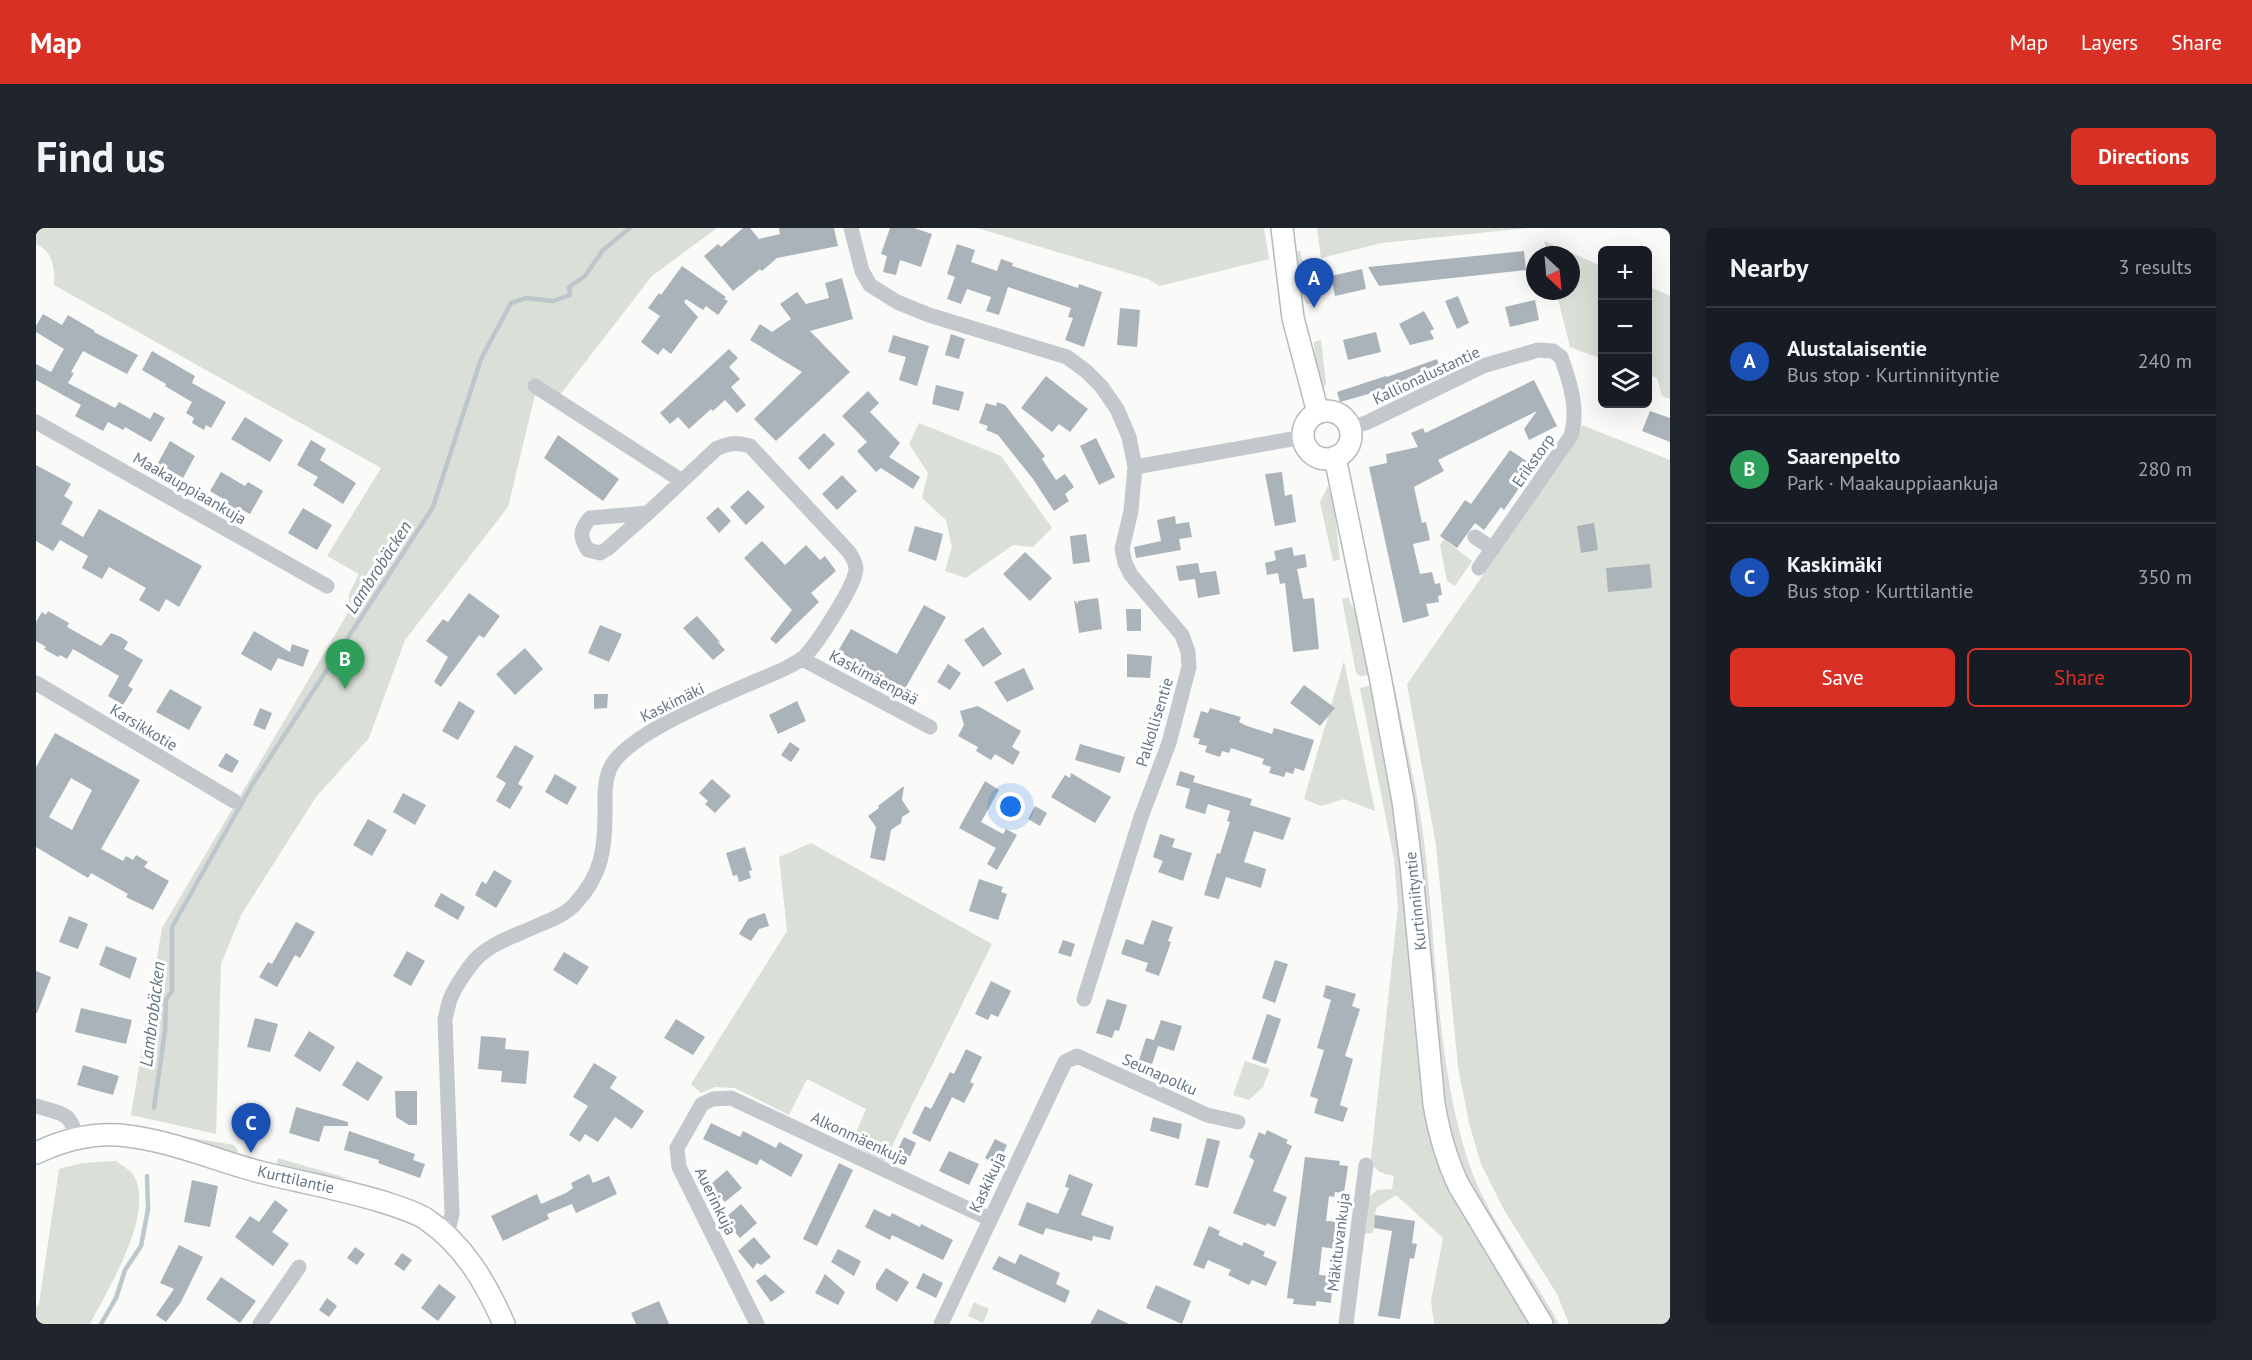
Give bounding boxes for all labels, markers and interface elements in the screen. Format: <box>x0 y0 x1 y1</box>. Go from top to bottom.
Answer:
text: Map <box>30 24 81 61</box>
text: Map <box>2010 29 2048 56</box>
text: Layers <box>2081 29 2138 56</box>
text: Share <box>2171 29 2222 56</box>
button: Directions <box>2071 128 2216 185</box>
text: Find us <box>36 129 165 184</box>
north arrow <box>1526 246 1580 300</box>
map controls <box>1598 246 1652 408</box>
button: + <box>1598 246 1652 300</box>
text: Nearby <box>1730 251 1808 284</box>
text: 3 results <box>2119 254 2192 280</box>
pin: A <box>1294 259 1334 308</box>
button: − <box>1598 300 1652 354</box>
text: Alustalaisentie <box>1787 334 1927 362</box>
street label: Kallionalustantie <box>1369 341 1483 409</box>
text: A <box>1743 348 1756 374</box>
text: 240 m <box>2138 348 2192 374</box>
button: layers <box>1598 354 1652 408</box>
text: Bus stop · Kurtinniityntie <box>1787 362 2000 388</box>
street label: Erikstorp <box>1507 429 1559 491</box>
text: Saarenpelto <box>1787 442 1900 470</box>
street label: Maakauppiaankuja <box>130 447 250 529</box>
text: B <box>1744 456 1755 482</box>
text: 280 m <box>2138 456 2192 482</box>
text: Park · Maakauppiaankuja <box>1787 470 1999 496</box>
water label: Lambrobäcken <box>339 516 417 618</box>
text: Kaskimäki <box>1787 550 1882 578</box>
text: C <box>1744 564 1755 590</box>
text: 350 m <box>2138 564 2192 590</box>
text: Bus stop · Kurttilantie <box>1787 578 1974 604</box>
pin: B <box>326 640 364 689</box>
street label: Kaskimäenpää <box>826 645 922 709</box>
button: Save <box>1730 648 1955 707</box>
button: Share <box>1967 648 2192 707</box>
street label: Palkollisentie <box>1131 675 1177 769</box>
street label: Kaskimäki <box>637 678 707 726</box>
street label: Karsikkotie <box>107 699 181 755</box>
your location <box>996 792 1025 821</box>
street label: Kurtinniityntie <box>1400 851 1430 951</box>
water label: Lambrobäcken <box>134 960 170 1068</box>
street label: Seunapolku <box>1119 1049 1201 1099</box>
pin: C <box>232 1104 270 1153</box>
street label: Alkonmäenkuja <box>808 1107 912 1169</box>
street label: Kaskikuja <box>964 1149 1010 1215</box>
street label: Kurttilantie <box>256 1160 336 1198</box>
street label: Auerinkuja <box>691 1164 741 1238</box>
street label: Mäkituvankuja <box>1322 1191 1354 1293</box>

